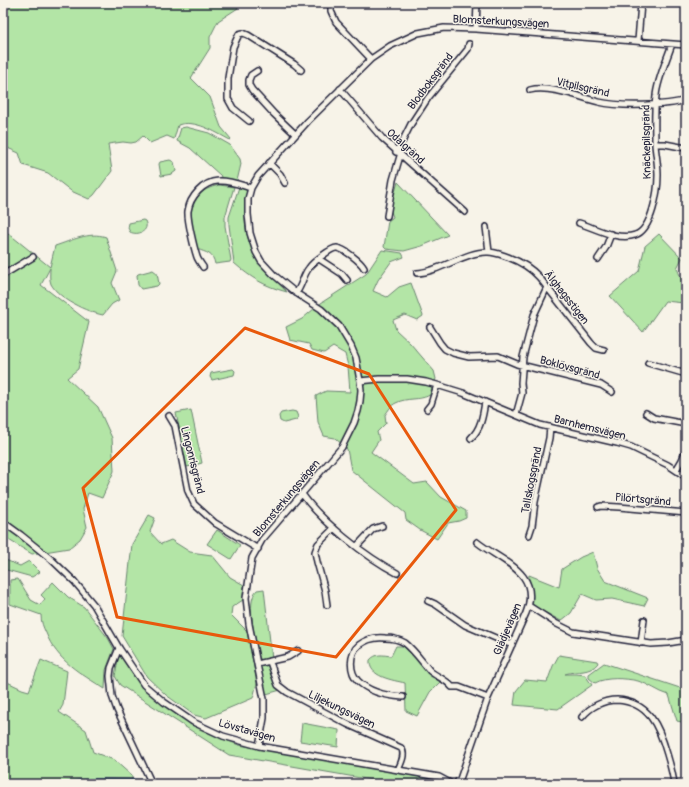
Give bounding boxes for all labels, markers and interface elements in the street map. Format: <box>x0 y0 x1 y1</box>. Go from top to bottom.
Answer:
street label: Blomsterkungsvägen <box>452 12 550 31</box>
street label: Blodboksgränd <box>405 51 456 112</box>
street label: Vitpilsgränd <box>555 75 611 100</box>
street label: Knäckepilsgränd <box>639 105 654 179</box>
street label: Odalgränd <box>384 126 427 167</box>
street label: Älghagsstigen <box>542 268 592 327</box>
street label: Boklövsgränd <box>538 353 601 382</box>
street label: Barnhemsvägen <box>553 412 627 443</box>
street label: Lingonrisgränd <box>178 425 207 495</box>
street label: Tallskogsgränd <box>519 445 544 515</box>
street label: Blomsterkungsvägen <box>250 457 322 540</box>
street label: Pilörtsgränd <box>614 491 672 508</box>
street label: Glädjevägen <box>491 601 524 657</box>
street label: Liljekungsvägen <box>306 688 377 731</box>
street label: Lövstavägen <box>217 716 277 745</box>

